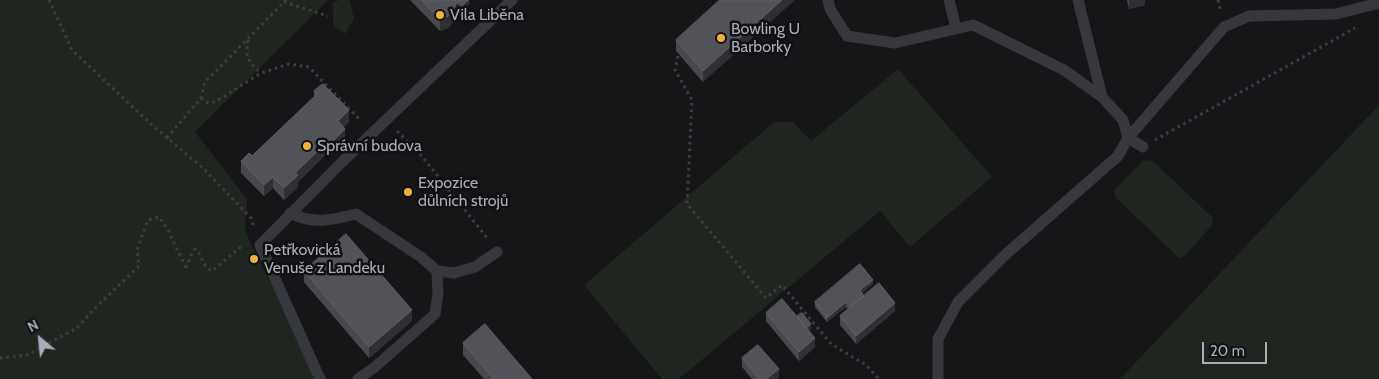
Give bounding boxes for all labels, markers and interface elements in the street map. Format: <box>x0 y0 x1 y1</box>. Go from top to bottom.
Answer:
place label: Vila Liběna <box>450 5 524 25</box>
marker: Vila Liběna <box>434 9 446 21</box>
place label: Bowling U Barborky <box>731 19 800 57</box>
marker: Bowling U Barborky <box>715 32 727 44</box>
place label: Správní budova <box>317 136 422 156</box>
marker: Správní budova <box>301 140 313 152</box>
place label: Expozice důlních strojů <box>418 173 508 211</box>
marker: Expozice důlních strojů <box>402 186 414 198</box>
place label: Petřkovická Venuše z Landeku <box>264 240 385 278</box>
marker: Petřkovická Venuše z Landeku <box>248 253 260 265</box>
north arrow <box>15 314 65 364</box>
text: N <box>24 315 42 336</box>
scale bar <box>1204 332 1269 364</box>
text: 20 m <box>1210 342 1245 360</box>

